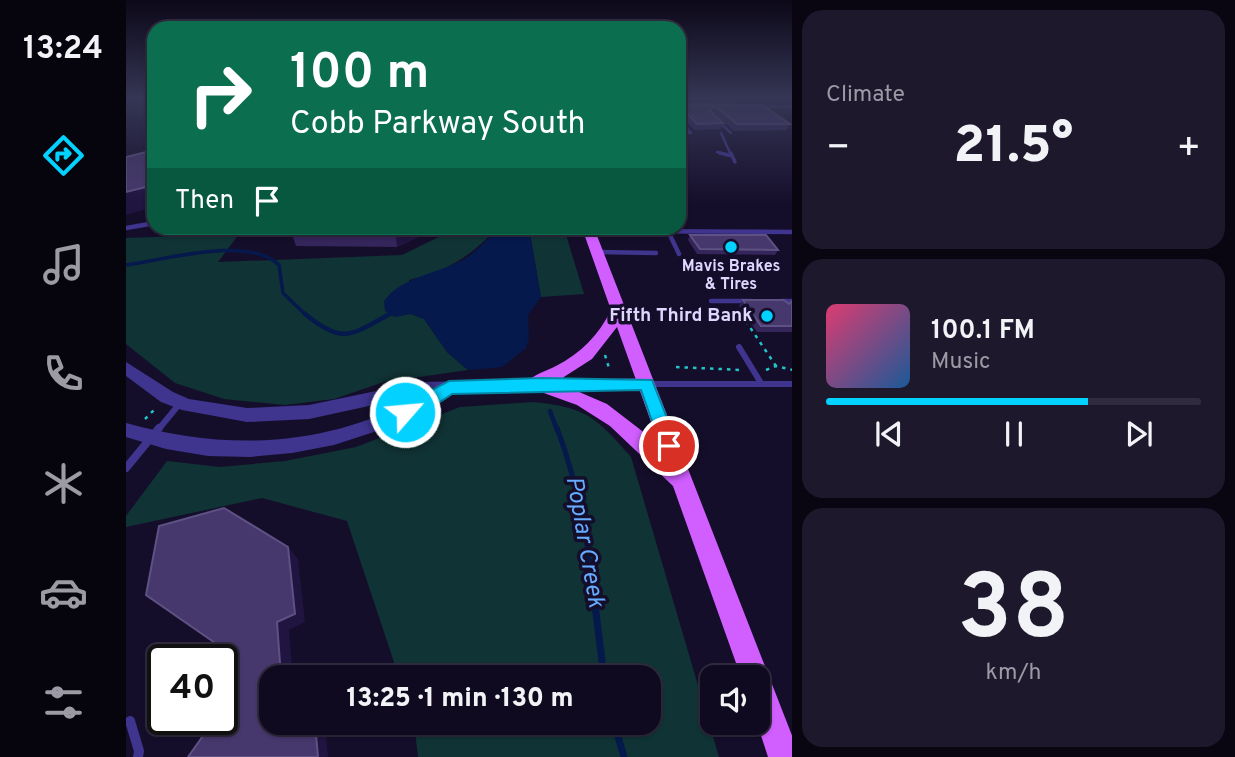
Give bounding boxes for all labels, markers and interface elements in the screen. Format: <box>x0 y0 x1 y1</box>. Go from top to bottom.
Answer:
text: 13:24 <box>23 30 103 70</box>
text: 100 m <box>290 44 429 106</box>
icon: right <box>175 49 266 140</box>
text: Climate <box>826 81 905 110</box>
text: Cobb Parkway South <box>290 105 586 145</box>
text: 21.5° <box>954 115 1073 181</box>
text: − <box>826 125 851 174</box>
text: + <box>1176 125 1201 174</box>
icon: directions <box>39 131 88 180</box>
icon: arrive <box>248 182 286 220</box>
text: Then <box>175 185 234 218</box>
marker: Mavis Brakes & Tires <box>723 239 739 255</box>
icon: music <box>39 240 88 289</box>
place label: Mavis Brakes & Tires <box>682 257 780 295</box>
place label: Fifth Third Bank <box>609 304 753 328</box>
marker: Fifth Third Bank <box>759 308 775 324</box>
text: 100.1 FM <box>931 315 1035 348</box>
text: Music <box>931 348 991 377</box>
icon: phone <box>39 349 88 398</box>
position arrow <box>368 375 442 449</box>
icon: previous <box>870 415 908 453</box>
icon: pause <box>995 415 1033 453</box>
icon: next <box>1120 415 1158 453</box>
pin <box>639 416 699 476</box>
icon: arrive <box>650 427 688 465</box>
icon: climate <box>39 459 88 508</box>
water label: Poplar Creek <box>558 474 610 611</box>
text: 38 <box>958 556 1069 671</box>
icon: car <box>39 568 88 617</box>
speed limit sign: 40 <box>147 644 238 735</box>
text: km/h <box>986 659 1041 688</box>
map controls <box>700 665 770 735</box>
button: sound <box>700 665 770 735</box>
icon: filters <box>39 678 88 727</box>
text: 13:25 · 1 min · 130 m <box>346 683 574 716</box>

